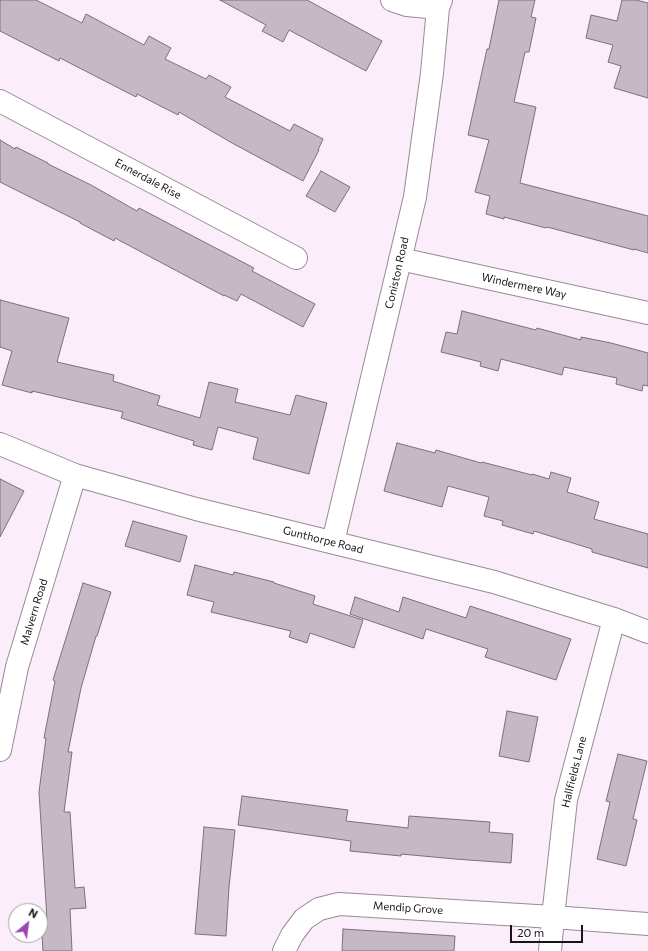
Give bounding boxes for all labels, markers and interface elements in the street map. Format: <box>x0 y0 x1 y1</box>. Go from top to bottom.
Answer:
street label: Ennerdale Rise <box>113 156 183 202</box>
street label: Coniston Road <box>382 236 412 310</box>
street label: Windermere Way <box>480 271 568 301</box>
street label: Gunthorpe Road <box>281 524 365 556</box>
street label: Malvern Road <box>18 577 50 647</box>
street label: Hallfields Lane <box>559 735 589 809</box>
street label: Mendip Grove <box>372 899 444 917</box>
north arrow <box>8 903 48 943</box>
text: N <box>27 905 40 921</box>
scale bar <box>512 917 585 943</box>
text: 20 m <box>517 925 544 939</box>

